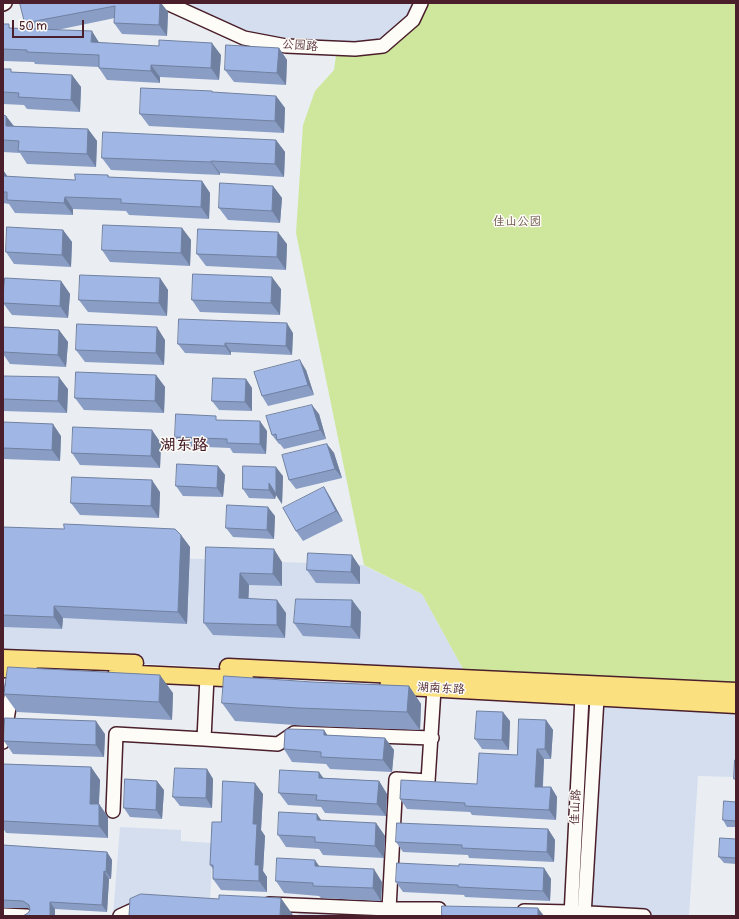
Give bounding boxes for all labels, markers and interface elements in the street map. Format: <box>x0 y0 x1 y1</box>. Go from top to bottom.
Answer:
scale bar <box>14 12 86 38</box>
text: 50 m <box>19 19 47 34</box>
street label: 公园路 <box>282 38 318 54</box>
park label: 佳山公园 <box>493 215 541 229</box>
district label: 湖东路 <box>160 436 208 456</box>
street label: 湖南东路 <box>417 681 465 697</box>
street label: 佳山路 <box>568 789 584 825</box>

